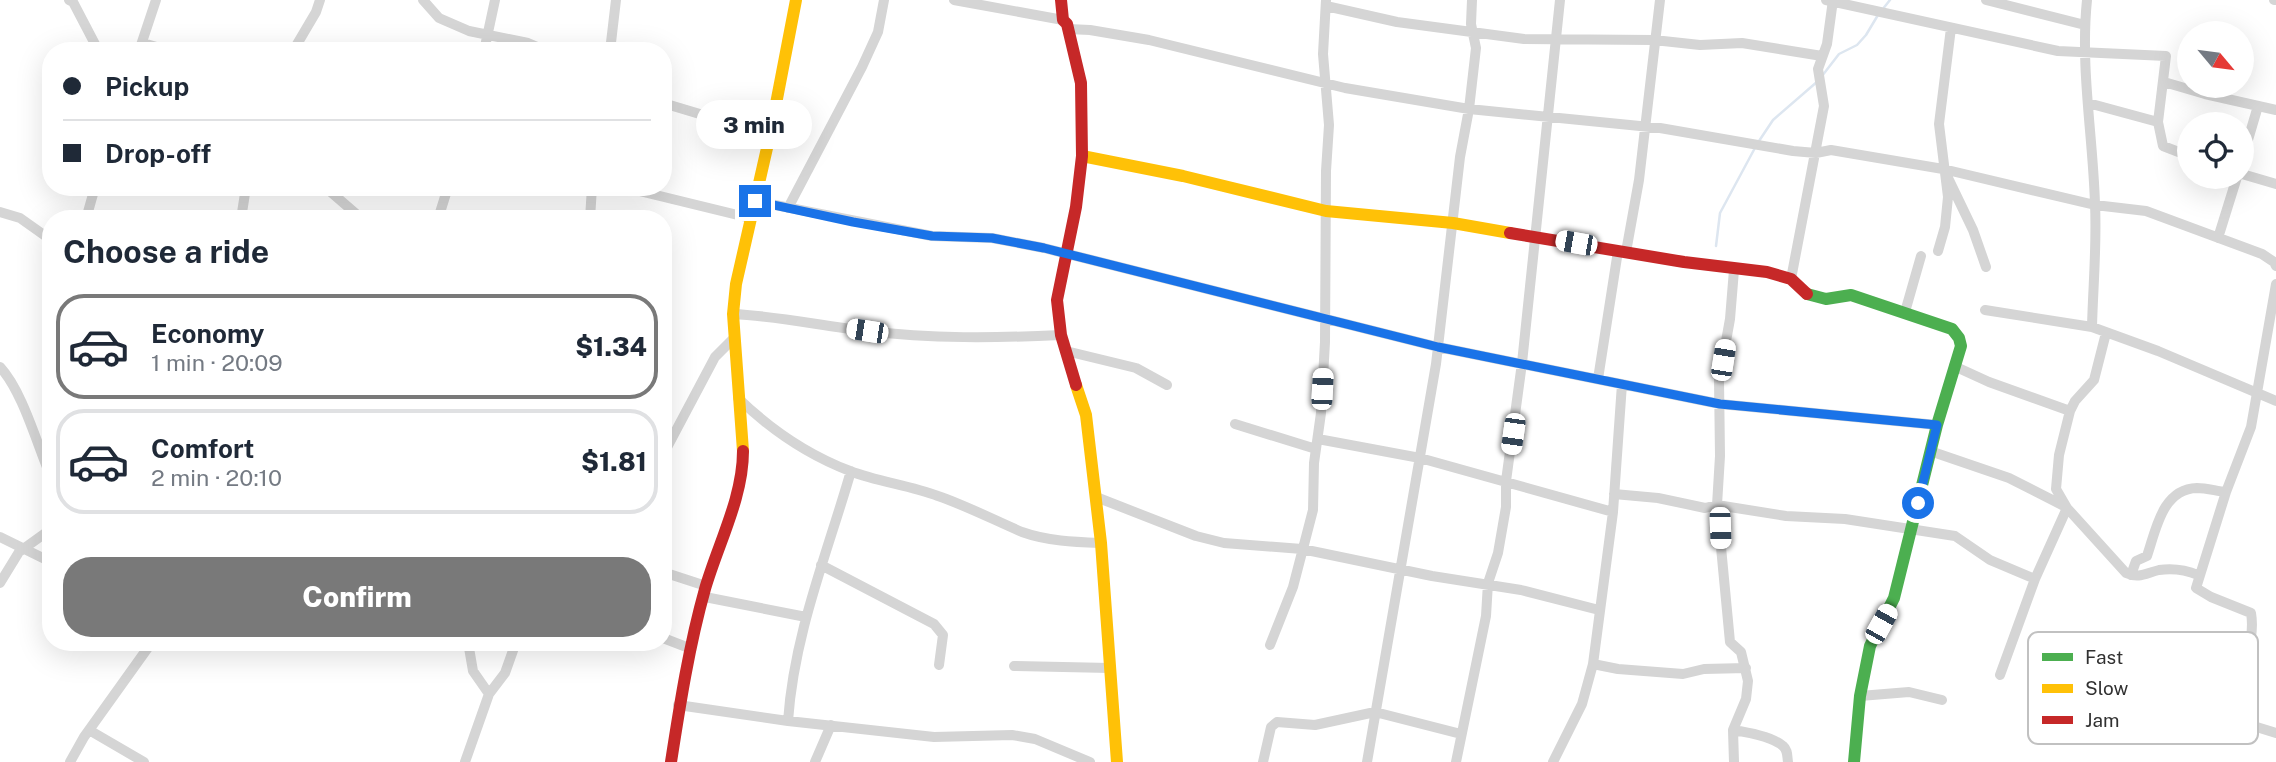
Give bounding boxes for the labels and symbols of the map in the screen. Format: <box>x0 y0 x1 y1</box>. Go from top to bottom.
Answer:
north arrow <box>2177 21 2254 98</box>
callout: 3 min <box>697 100 813 148</box>
route end <box>739 185 771 217</box>
car <box>1554 229 1599 257</box>
car <box>845 317 890 345</box>
car <box>1710 338 1737 382</box>
car <box>1311 367 1334 411</box>
car <box>1500 412 1527 456</box>
route start <box>1902 487 1934 519</box>
car <box>1709 507 1732 549</box>
car <box>1862 601 1901 647</box>
legend <box>2028 632 2258 744</box>
text: Fast <box>2085 646 2123 668</box>
text: Slow <box>2085 677 2129 699</box>
text: Jam <box>2085 709 2119 731</box>

